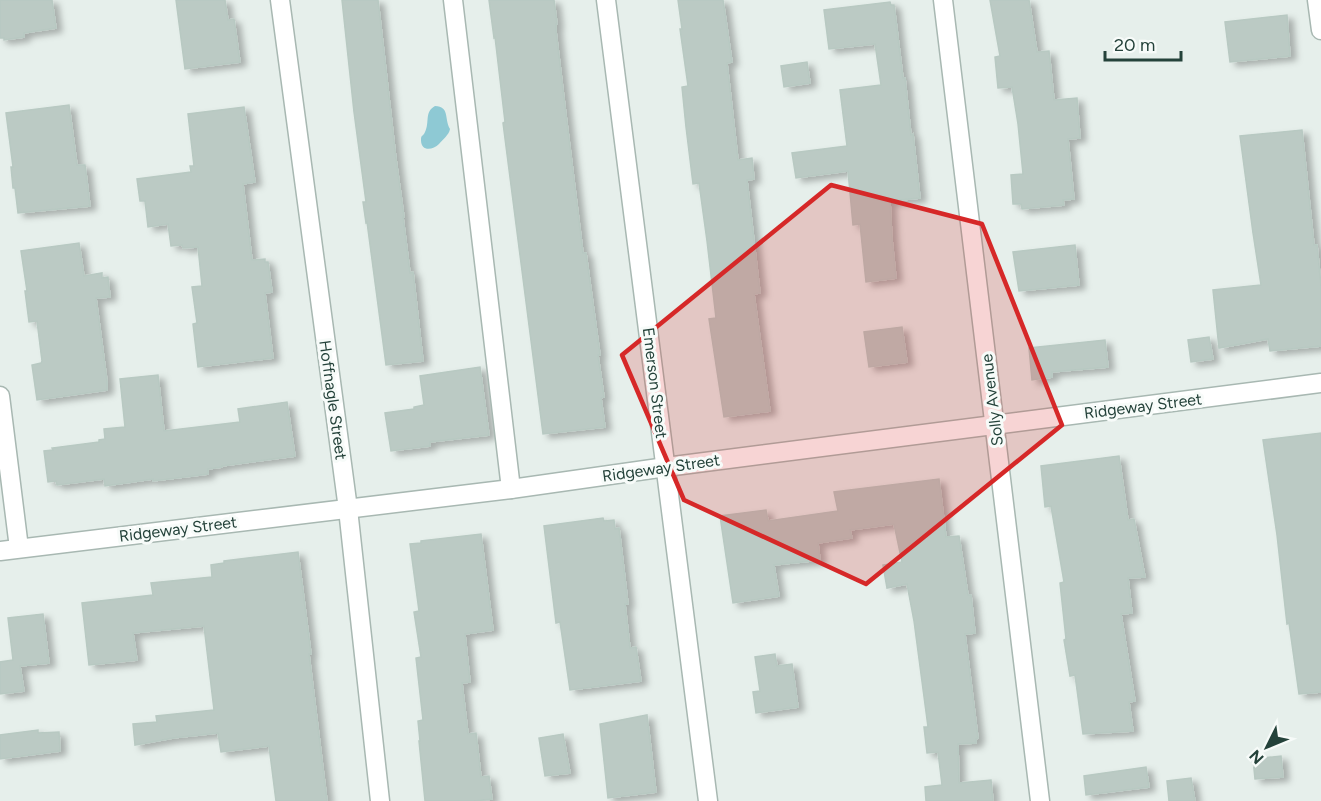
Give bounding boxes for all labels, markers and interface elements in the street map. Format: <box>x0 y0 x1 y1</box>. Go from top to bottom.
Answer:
scale bar <box>1105 24 1182 62</box>
text: 20 m <box>1114 34 1155 56</box>
street label: Emerson Street <box>639 326 671 440</box>
street label: Hoffnagle Street <box>315 339 351 461</box>
street label: Solly Avenue <box>977 353 1007 447</box>
street label: Ridgeway Street <box>1083 389 1203 423</box>
street label: Ridgeway Street <box>601 450 721 486</box>
street label: Ridgeway Street <box>118 512 238 546</box>
north arrow <box>1237 717 1297 777</box>
text: N <box>1245 746 1268 768</box>

